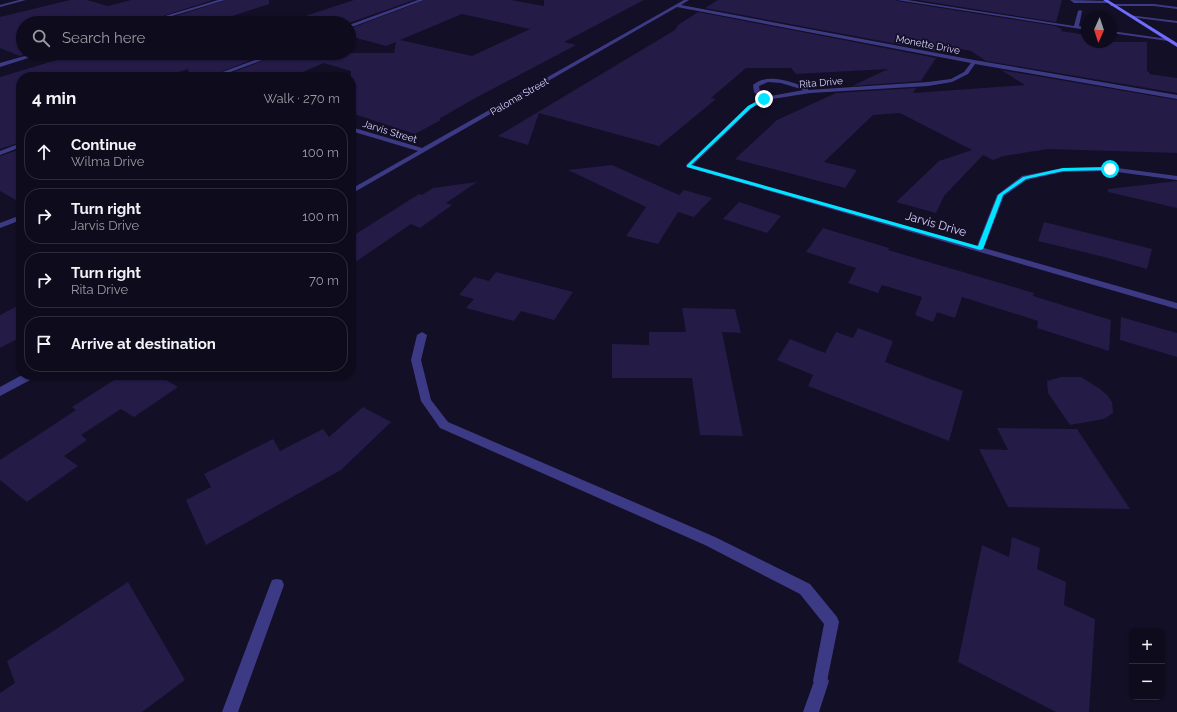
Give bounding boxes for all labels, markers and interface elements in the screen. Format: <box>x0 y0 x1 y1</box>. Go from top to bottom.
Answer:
north arrow <box>1081 12 1117 48</box>
search box <box>16 16 356 60</box>
icon: search <box>30 27 52 49</box>
text: Search here <box>62 29 145 47</box>
street label: Monette Drive <box>895 33 961 56</box>
street label: Paloma Street <box>488 75 551 117</box>
street label: Rita Drive <box>799 75 844 90</box>
text: 4 min <box>32 88 76 108</box>
route end <box>755 90 773 108</box>
text: Walk · 270 m <box>264 91 340 106</box>
street label: Jarvis Street <box>361 118 419 145</box>
text: Continue <box>71 136 136 154</box>
icon: ahead <box>33 141 55 163</box>
text: 100 m <box>302 145 339 160</box>
text: Wilma Drive <box>71 154 144 169</box>
route start <box>1101 160 1119 178</box>
text: Turn right <box>71 200 141 218</box>
icon: right <box>33 205 55 227</box>
text: 100 m <box>302 209 339 224</box>
street label: Jarvis Drive <box>904 209 968 239</box>
text: Jarvis Drive <box>71 218 139 233</box>
text: Turn right <box>71 264 141 282</box>
icon: right <box>33 269 55 291</box>
text: 70 m <box>309 273 339 288</box>
text: Rita Drive <box>71 282 128 297</box>
icon: arrive <box>33 333 55 355</box>
text: Arrive at destination <box>71 335 216 353</box>
map controls <box>1129 628 1165 700</box>
button: + <box>1129 628 1165 664</box>
button: − <box>1129 664 1165 700</box>

